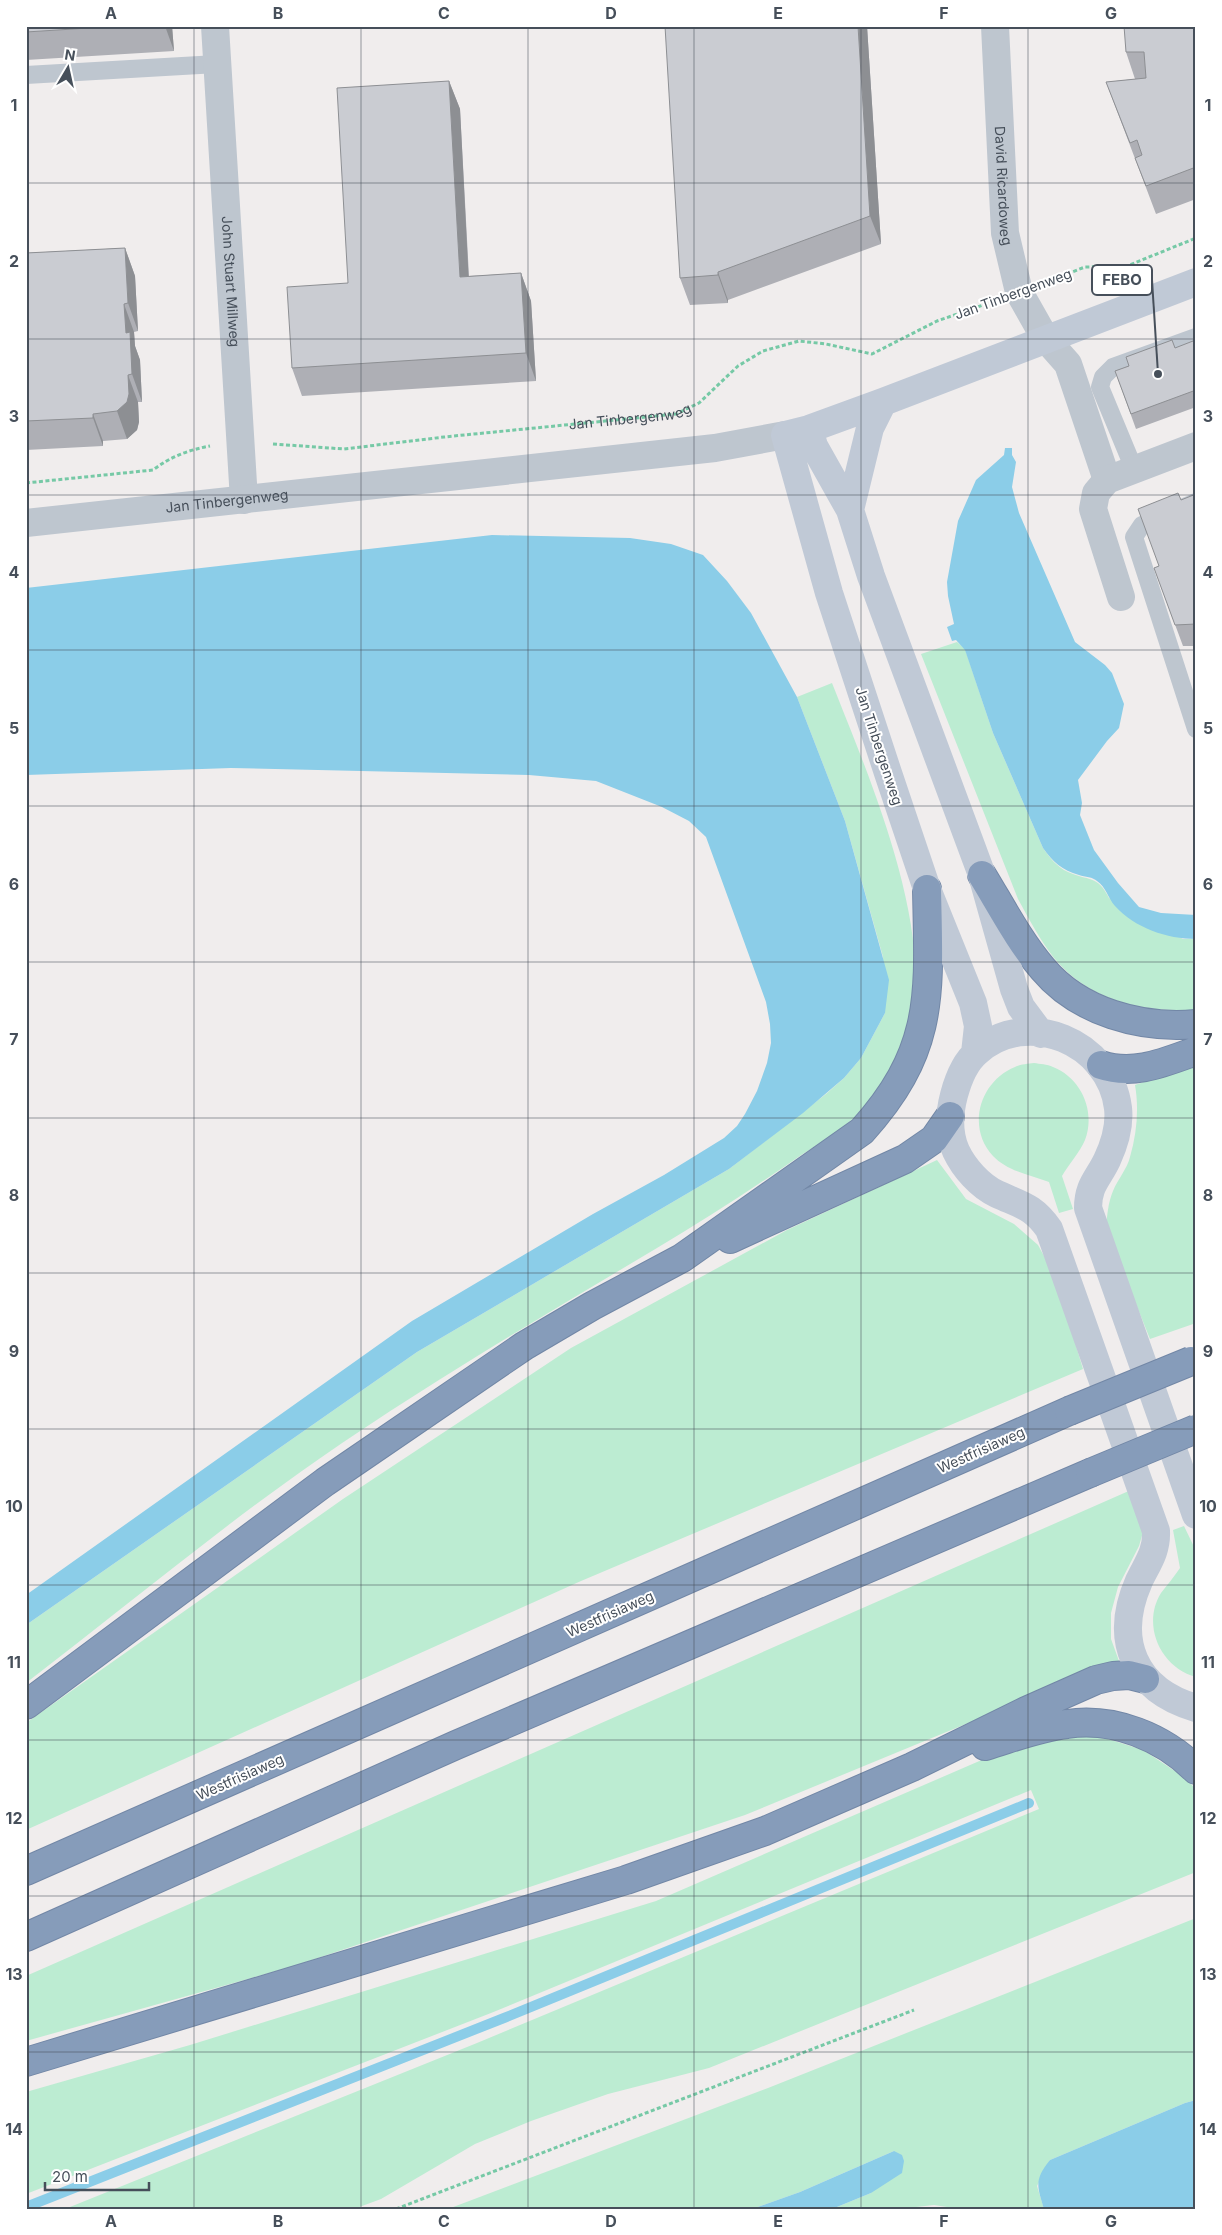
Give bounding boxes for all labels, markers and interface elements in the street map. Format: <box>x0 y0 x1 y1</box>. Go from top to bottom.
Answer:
text: A <box>105 3 117 23</box>
text: B <box>273 3 283 23</box>
text: C <box>438 3 450 23</box>
text: D <box>605 3 617 23</box>
text: E <box>773 3 783 23</box>
text: F <box>939 3 949 23</box>
text: G <box>1105 3 1117 23</box>
north arrow <box>42 42 92 92</box>
text: N <box>64 45 77 64</box>
text: 1 <box>11 95 17 115</box>
text: 1 <box>1205 95 1211 115</box>
street label: David Ricardoweg <box>992 126 1017 247</box>
street label: John Stuart Millweg <box>219 215 244 348</box>
text: 2 <box>9 251 19 271</box>
text: 2 <box>1203 251 1213 271</box>
street label: Jan Tinbergenweg <box>952 264 1074 323</box>
callout: FEBO <box>1092 265 1152 295</box>
text: FEBO <box>1102 270 1142 289</box>
street label: Jan Tinbergenweg <box>568 399 694 433</box>
text: 3 <box>9 406 19 426</box>
text: 3 <box>1203 406 1213 426</box>
street label: Jan Tinbergenweg <box>164 486 289 516</box>
text: 4 <box>9 562 20 582</box>
text: 4 <box>1203 562 1214 582</box>
street label: Jan Tinbergenweg <box>852 684 907 807</box>
text: 5 <box>9 718 19 738</box>
text: 5 <box>1203 718 1213 738</box>
text: 6 <box>9 874 19 894</box>
text: 6 <box>1203 874 1213 894</box>
text: 7 <box>9 1029 19 1049</box>
text: 7 <box>1203 1029 1213 1049</box>
text: 8 <box>9 1185 19 1205</box>
text: 8 <box>1203 1185 1213 1205</box>
text: 9 <box>9 1341 19 1361</box>
text: 9 <box>1203 1341 1213 1361</box>
street label: Westfrisiaweg <box>935 1423 1027 1476</box>
text: 10 <box>5 1496 23 1516</box>
text: 10 <box>1199 1496 1217 1516</box>
street label: Westfrisiaweg <box>564 1587 656 1640</box>
text: 11 <box>7 1652 21 1672</box>
text: 11 <box>1201 1652 1215 1672</box>
street label: Westfrisiaweg <box>194 1750 286 1803</box>
text: 12 <box>6 1808 22 1828</box>
text: 12 <box>1200 1808 1216 1828</box>
text: 13 <box>5 1964 23 1984</box>
text: 13 <box>1199 1964 1217 1984</box>
text: 14 <box>5 2119 23 2139</box>
text: 14 <box>1199 2119 1217 2139</box>
scale bar <box>45 2160 149 2192</box>
text: 20 m <box>52 2167 88 2186</box>
text: A <box>105 2211 117 2231</box>
text: B <box>273 2211 283 2231</box>
text: C <box>438 2211 450 2231</box>
text: D <box>605 2211 617 2231</box>
text: E <box>773 2211 783 2231</box>
text: F <box>939 2211 949 2231</box>
text: G <box>1105 2211 1117 2231</box>

